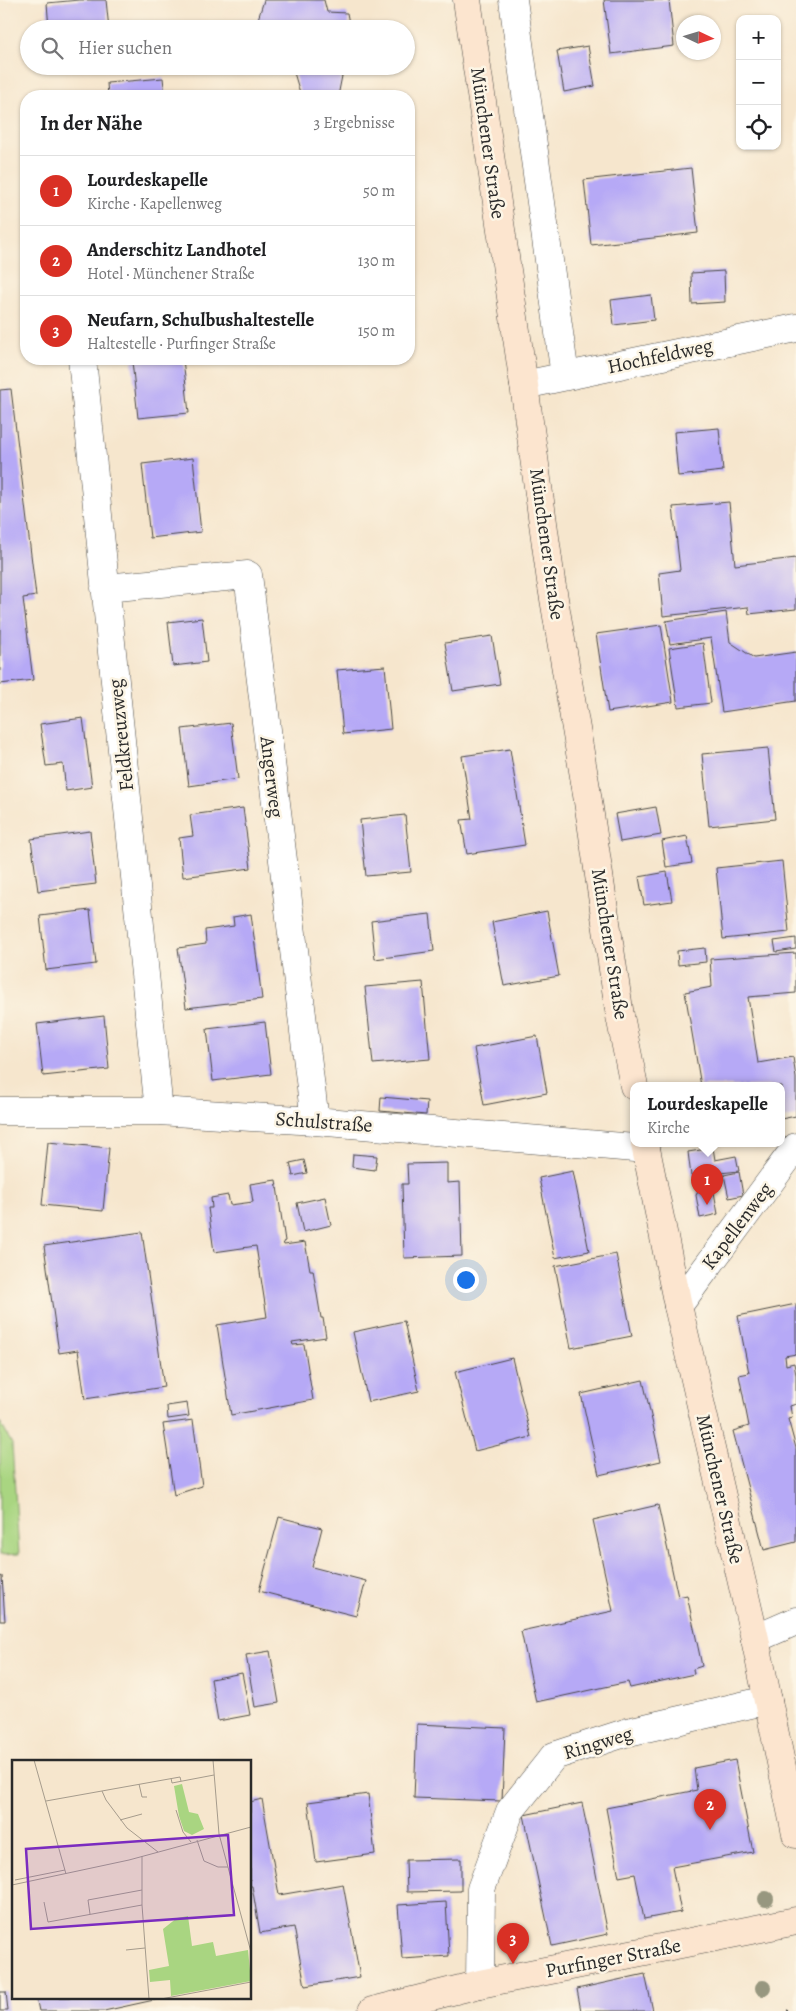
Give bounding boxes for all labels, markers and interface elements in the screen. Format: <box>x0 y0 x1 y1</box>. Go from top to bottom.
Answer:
north arrow <box>676 15 721 60</box>
map controls <box>736 15 781 150</box>
button: + <box>736 15 781 60</box>
search box <box>20 20 415 75</box>
icon: search <box>38 34 66 62</box>
text: Hier suchen <box>78 35 172 61</box>
button: − <box>736 60 781 105</box>
street label: Münchener Straße <box>464 65 512 221</box>
button: locate <box>736 105 781 150</box>
text: In der Nähe <box>40 109 142 137</box>
text: 3 Ergebnisse <box>313 112 395 134</box>
text: Lourdeskapelle <box>87 167 208 193</box>
text: 1 <box>53 180 59 202</box>
text: 50 m <box>363 180 395 202</box>
text: Kirche · Kapellenweg <box>87 193 222 215</box>
text: Anderschitz Landhotel <box>87 237 266 263</box>
text: 2 <box>52 250 60 272</box>
text: 130 m <box>358 250 395 272</box>
text: Hotel · Münchener Straße <box>87 263 255 285</box>
text: Neufarn, Schulbushaltestelle <box>87 307 314 333</box>
text: 3 <box>53 320 59 342</box>
text: 150 m <box>358 320 395 342</box>
street label: Hochfeldweg <box>605 332 715 380</box>
text: Haltestelle · Purfinger Straße <box>87 333 276 355</box>
street label: Münchener Straße <box>523 466 571 622</box>
street label: Feldkreuzweg <box>102 677 140 793</box>
street label: Angerweg <box>253 734 290 819</box>
street label: Münchener Straße <box>585 866 635 1022</box>
popup <box>630 1082 785 1147</box>
text: Lourdeskapelle <box>647 1091 768 1117</box>
street label: Schulstraße <box>275 1105 373 1139</box>
text: Kirche <box>647 1117 690 1139</box>
pin: 1 <box>691 1164 723 1205</box>
street label: Kapellenweg <box>695 1177 779 1275</box>
your location <box>453 1267 479 1293</box>
street label: Münchener Straße <box>690 1412 750 1566</box>
street label: Ringweg <box>560 1720 636 1766</box>
inset map <box>12 1760 251 1998</box>
pin: 2 <box>694 1789 726 1830</box>
pin: 3 <box>497 1923 529 1964</box>
street label: Purfinger Straße <box>543 1932 683 1984</box>

